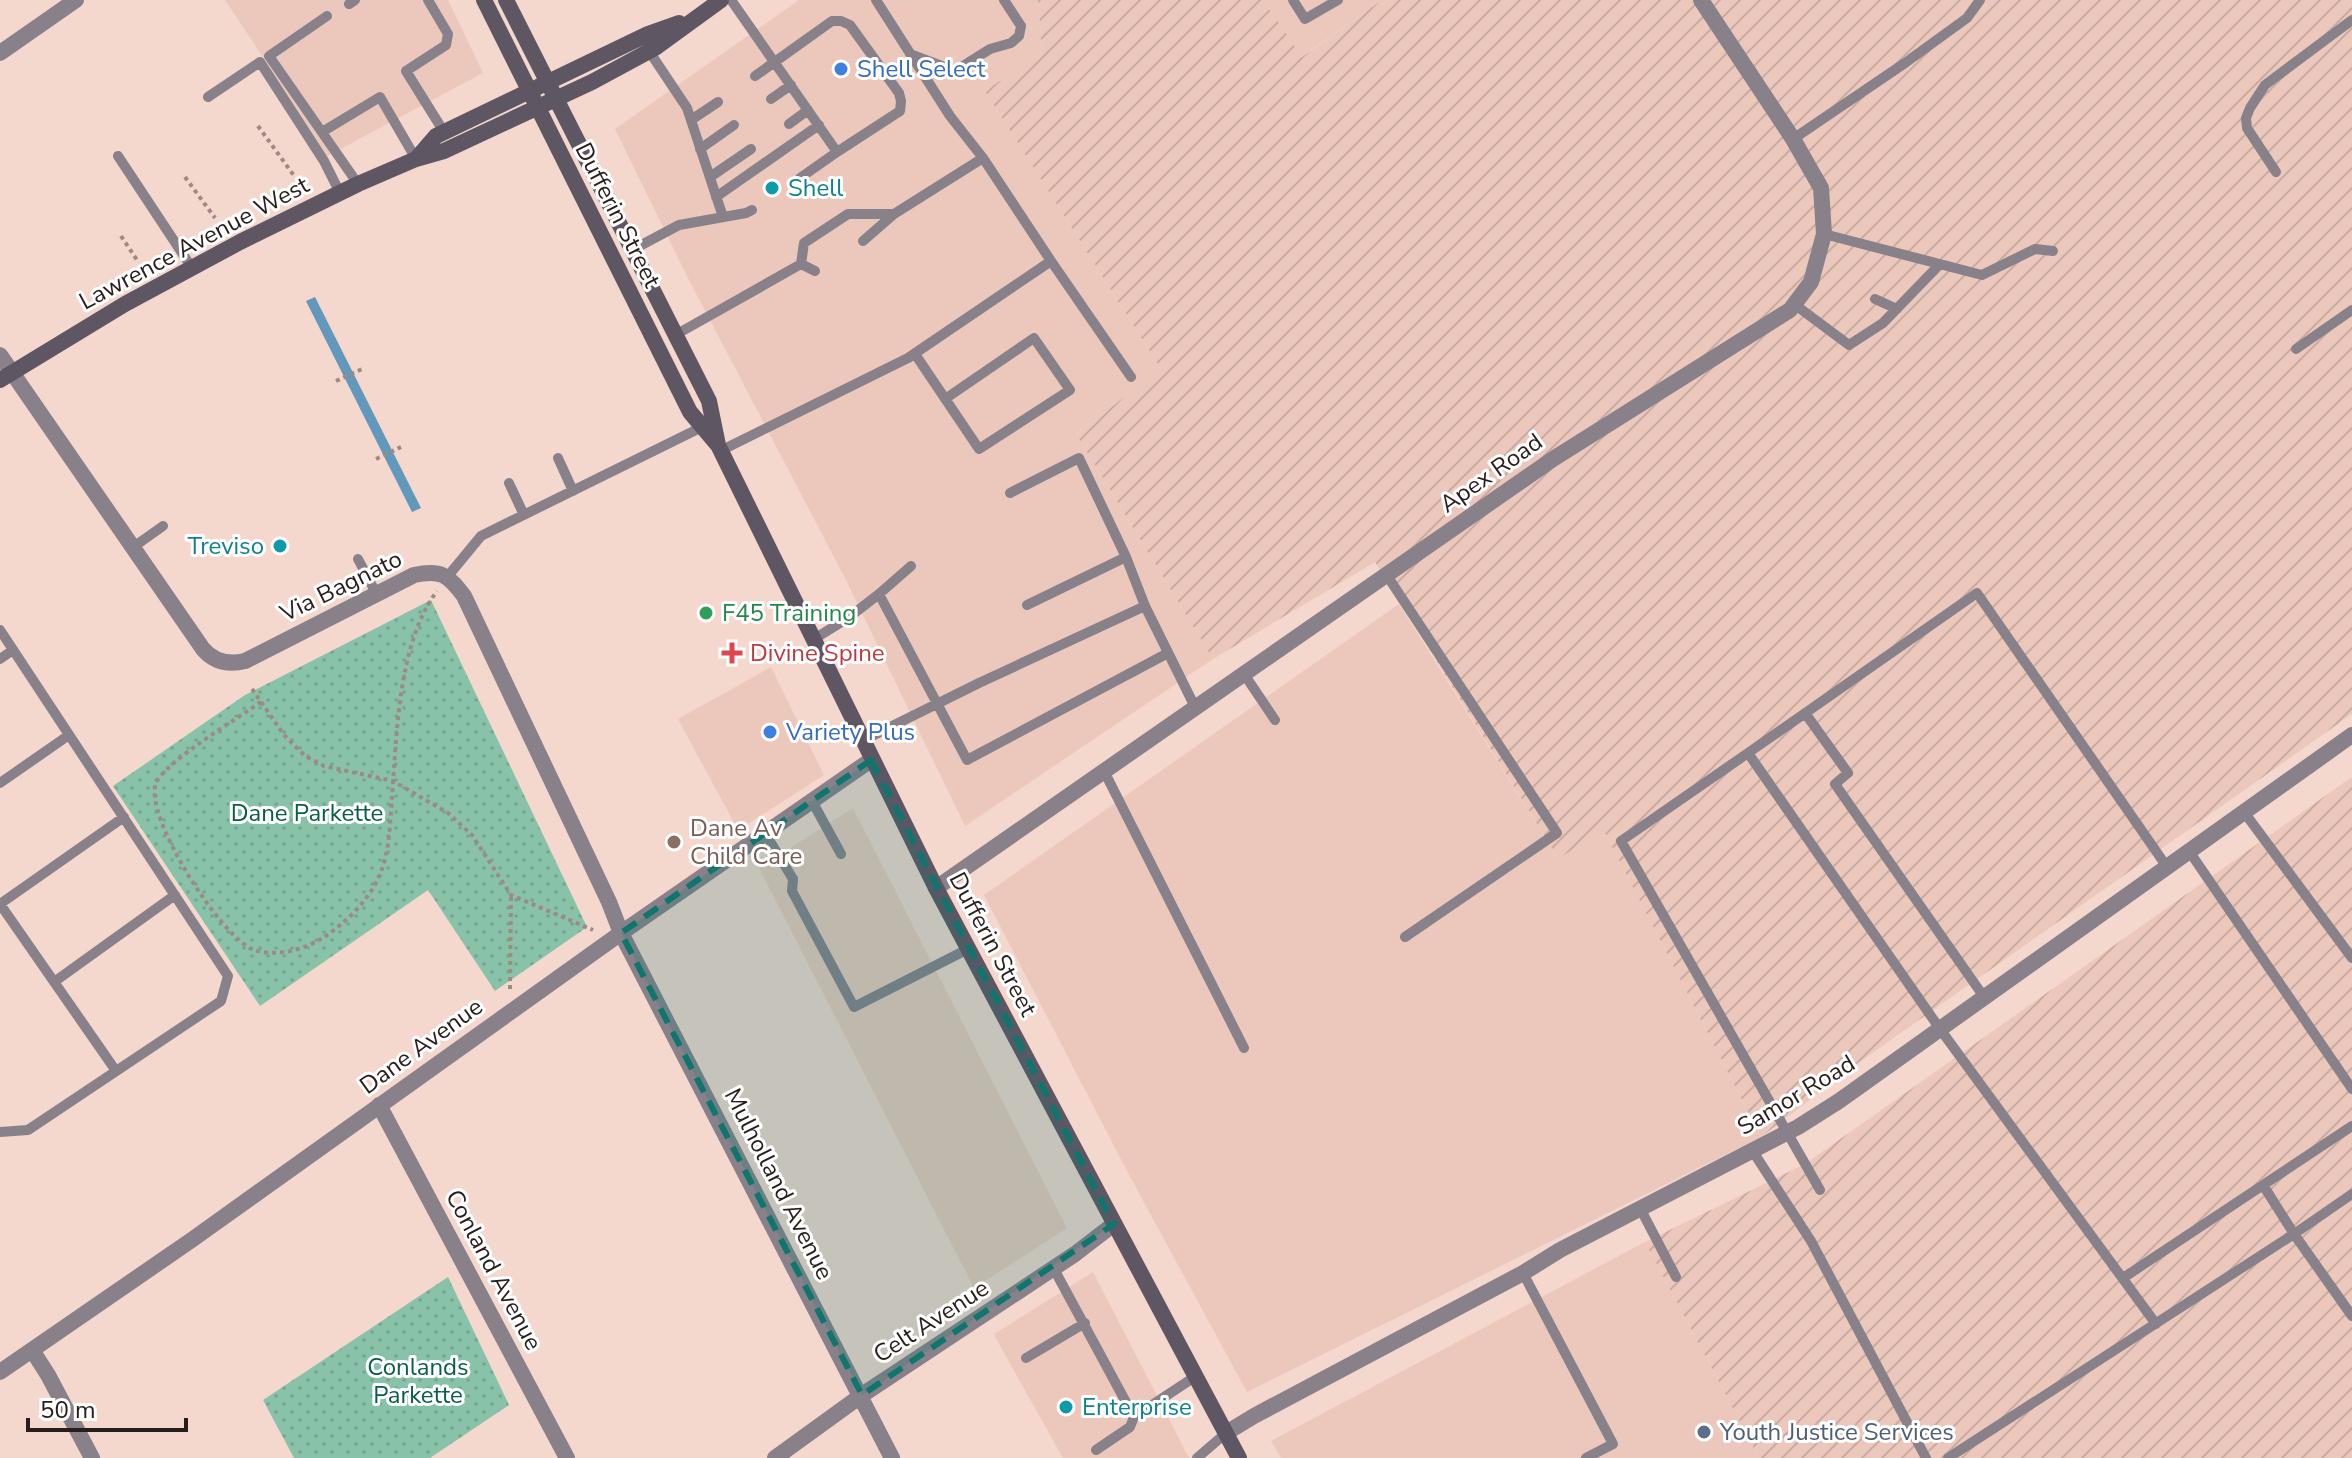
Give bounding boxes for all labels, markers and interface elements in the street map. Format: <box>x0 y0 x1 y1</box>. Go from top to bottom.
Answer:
place label: Shell Select <box>857 53 986 85</box>
marker: Shell Select <box>832 60 850 78</box>
street label: Dufferin Street <box>568 137 669 294</box>
street label: Lawrence Avenue West <box>74 169 315 317</box>
place label: Shell <box>788 172 843 204</box>
marker: Shell <box>763 179 781 197</box>
street label: Apex Road <box>1433 426 1549 520</box>
place label: Treviso <box>188 530 264 562</box>
marker: Treviso <box>271 537 289 555</box>
street label: Via Bagnato <box>274 543 407 630</box>
place label: F45 Training <box>722 597 856 629</box>
marker: F45 Training <box>697 604 715 622</box>
place label: Divine Spine <box>750 637 885 669</box>
marker: Divine Spine <box>721 642 743 664</box>
place label: Variety Plus <box>785 716 915 748</box>
marker: Variety Plus <box>761 723 779 741</box>
park label: Dane Parkette <box>231 797 383 829</box>
place label: Dane Av Child Care <box>690 812 802 872</box>
marker: Dane Av Child Care <box>665 833 683 851</box>
street label: Dufferin Street <box>942 866 1045 1022</box>
street label: Dane Avenue <box>353 991 489 1101</box>
street label: Samor Road <box>1731 1047 1861 1143</box>
street label: Mulholland Avenue <box>717 1083 841 1285</box>
street label: Conland Avenue <box>438 1184 550 1356</box>
street label: Celt Avenue <box>867 1272 995 1370</box>
park label: Conlands Parkette <box>367 1351 469 1411</box>
scale bar <box>28 1382 186 1432</box>
place label: Enterprise <box>1082 1391 1192 1423</box>
text: 50 m <box>40 1394 96 1426</box>
marker: Enterprise <box>1057 1398 1075 1416</box>
place label: Youth Justice Services <box>1719 1416 1954 1448</box>
marker: Youth Justice Services <box>1695 1423 1713 1441</box>

